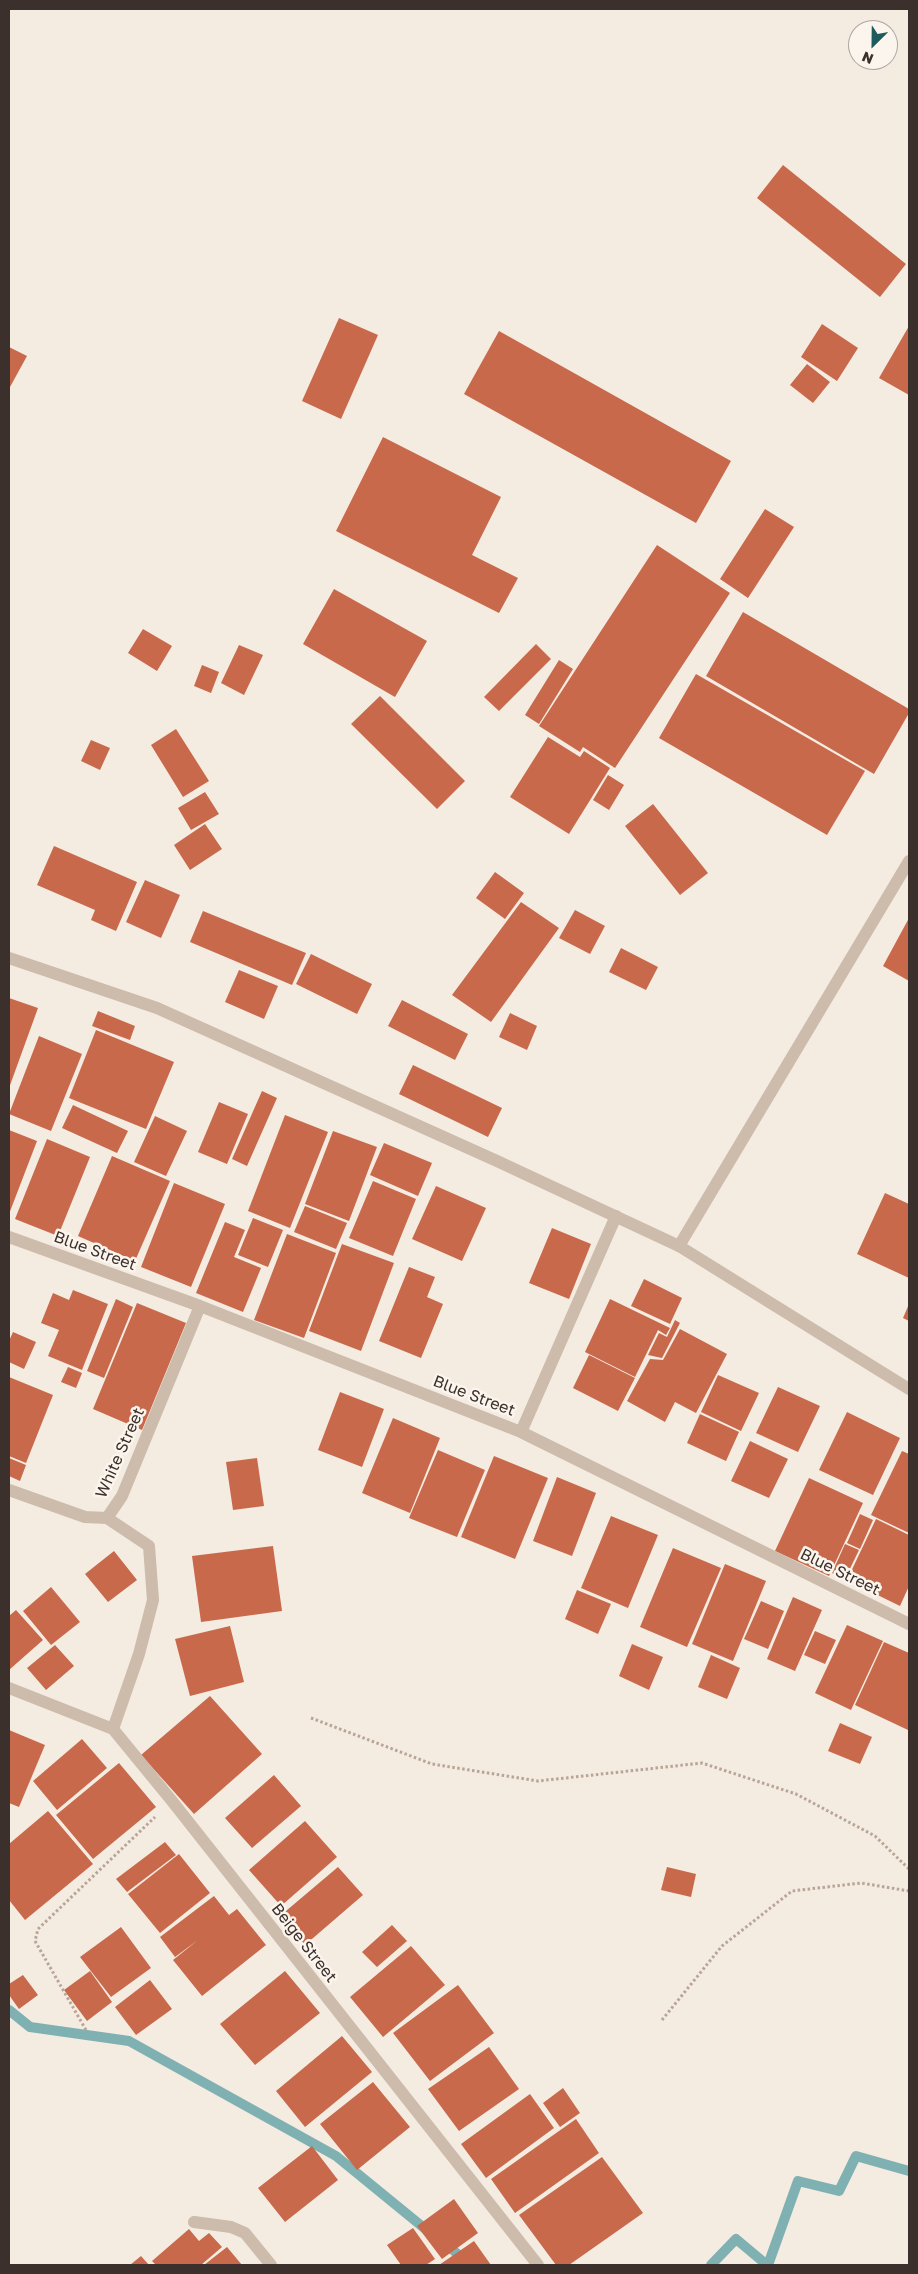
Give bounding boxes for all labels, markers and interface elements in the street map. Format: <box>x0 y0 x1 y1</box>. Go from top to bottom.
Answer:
north arrow <box>848 20 898 70</box>
text: N <box>859 48 876 68</box>
street label: Blue Street <box>51 1227 139 1275</box>
street label: Blue Street <box>430 1372 518 1420</box>
street label: White Street <box>92 1405 148 1501</box>
street label: Blue Street <box>797 1544 883 1600</box>
street label: Beige Street <box>267 1900 341 1986</box>

